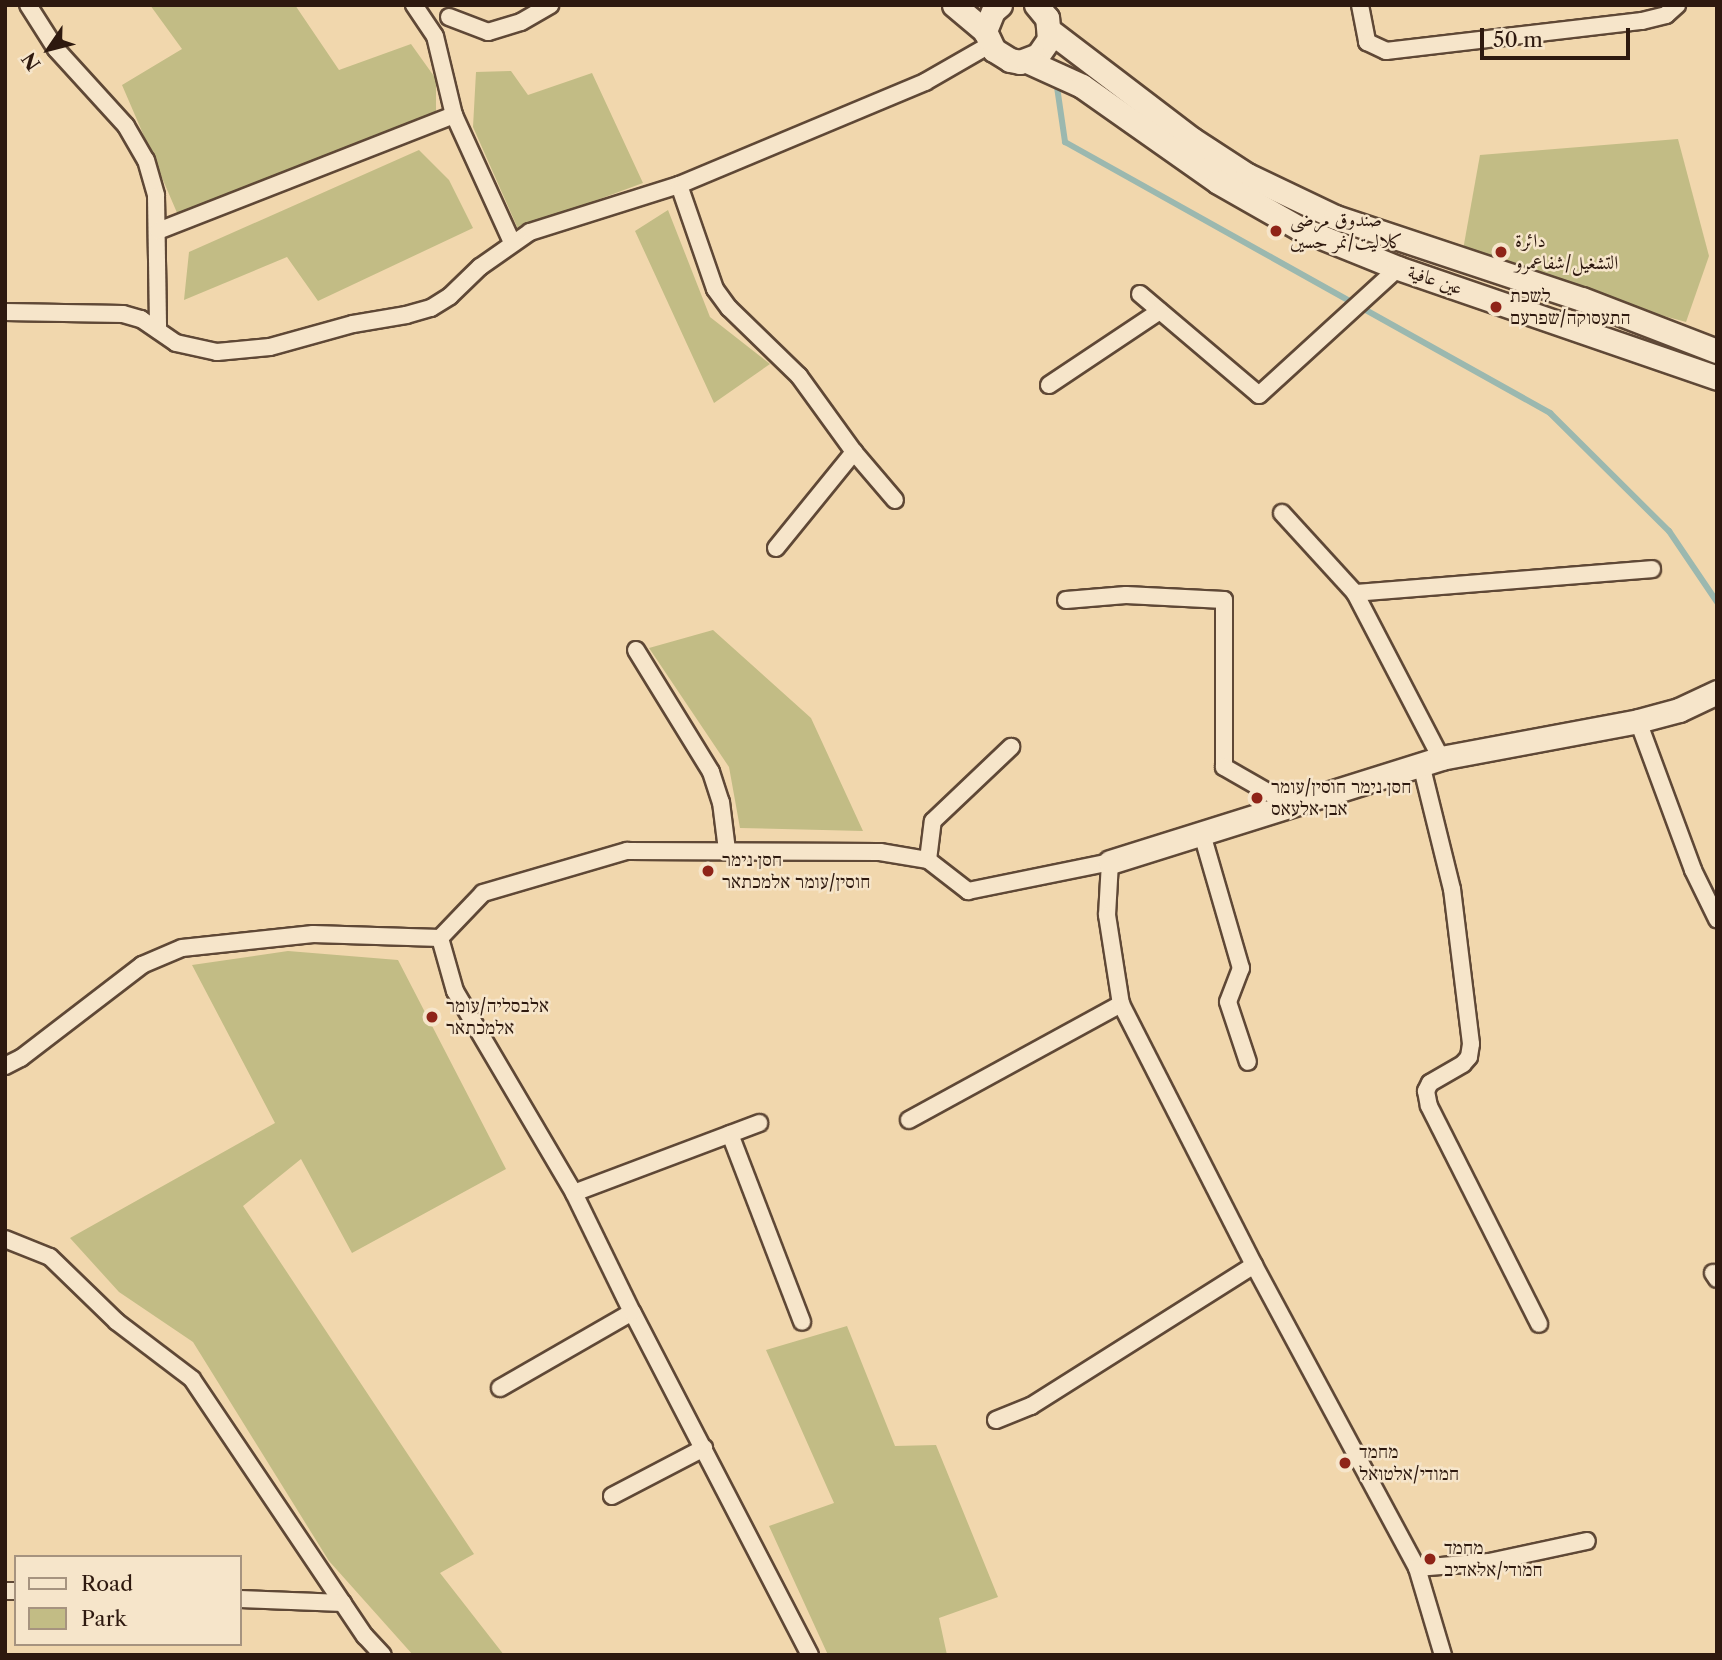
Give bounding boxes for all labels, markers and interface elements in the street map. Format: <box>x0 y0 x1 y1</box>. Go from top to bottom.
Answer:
north arrow <box>14 14 84 84</box>
scale bar <box>1484 14 1634 58</box>
text: 50 m <box>1493 27 1543 52</box>
text: N <box>17 48 46 75</box>
place label: صندوق مرضى كلاليت/نمر حسين <box>1290 209 1403 253</box>
marker: صندوق مرضى كلاليت/نمر حسين <box>1268 223 1284 239</box>
place label: دائرة التشغيل/شفاعمرو <box>1515 230 1618 274</box>
marker: دائرة التشغيل/شفاعمرو <box>1493 244 1509 260</box>
street label: عين عافية <box>1405 260 1465 300</box>
place label: לשכת התעסוקה/שפרעם <box>1510 285 1631 329</box>
marker: לשכת התעסוקה/שפרעם <box>1488 299 1504 315</box>
place label: חסן נימר חוסין/עומר אבן אלעאס <box>1271 776 1411 820</box>
marker: חסן נימר חוסין/עומר אבן אלעאס <box>1249 790 1265 806</box>
place label: חסן נימר חוסין/עומר אלמכתאר <box>722 849 870 893</box>
marker: חסן נימר חוסין/עומר אלמכתאר <box>700 863 716 879</box>
place label: אלבסליה/עומר אלמכתאר <box>446 995 549 1039</box>
marker: אלבסליה/עומר אלמכתאר <box>424 1009 440 1025</box>
place label: מחמד חמודי/אלטואל <box>1359 1441 1459 1485</box>
marker: מחמד חמודי/אלטואל <box>1337 1455 1353 1471</box>
place label: מחמד חמודי/אלאדיב <box>1444 1537 1543 1581</box>
marker: מחמד חמודי/אלאדיב <box>1422 1551 1438 1567</box>
legend <box>14 1555 242 1646</box>
text: Road <box>81 1571 133 1596</box>
text: Park <box>81 1606 127 1631</box>

